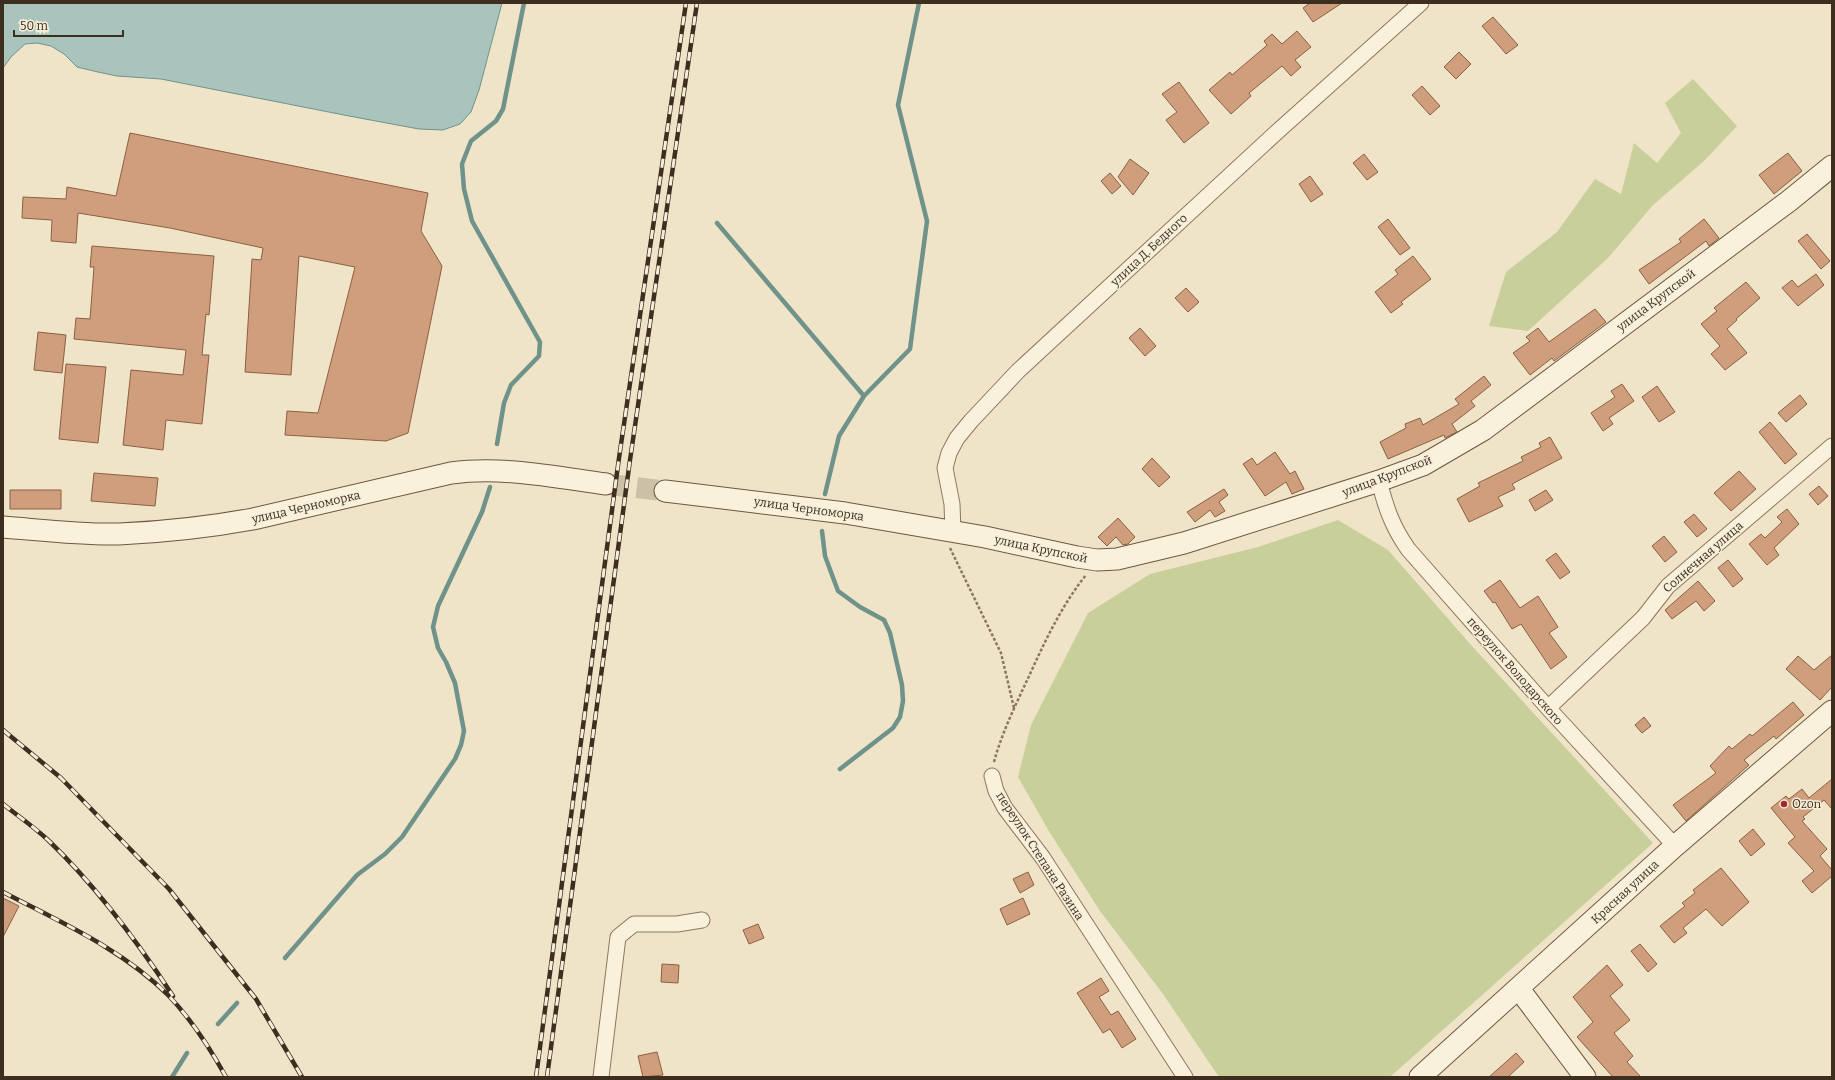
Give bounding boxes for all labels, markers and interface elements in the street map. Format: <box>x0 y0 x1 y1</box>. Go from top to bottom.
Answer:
scale bar <box>14 12 123 38</box>
text: 50 m <box>20 19 49 33</box>
street label: улица Д. Бедного <box>1107 211 1190 290</box>
street label: улица Крупской <box>1613 266 1698 335</box>
street label: улица Крупской <box>1339 452 1434 500</box>
street label: улица Черноморка <box>249 488 362 527</box>
street label: улица Черноморка <box>752 494 865 524</box>
street label: Солнечная улица <box>1660 518 1746 596</box>
street label: улица Крупской <box>992 532 1089 566</box>
street label: переулок Володарского <box>1464 614 1566 728</box>
street label: переулок Степана Разина <box>993 789 1087 923</box>
place label: Ozon <box>1792 797 1822 811</box>
marker: Ozon <box>1779 799 1789 809</box>
street label: Красная улица <box>1588 857 1662 927</box>

